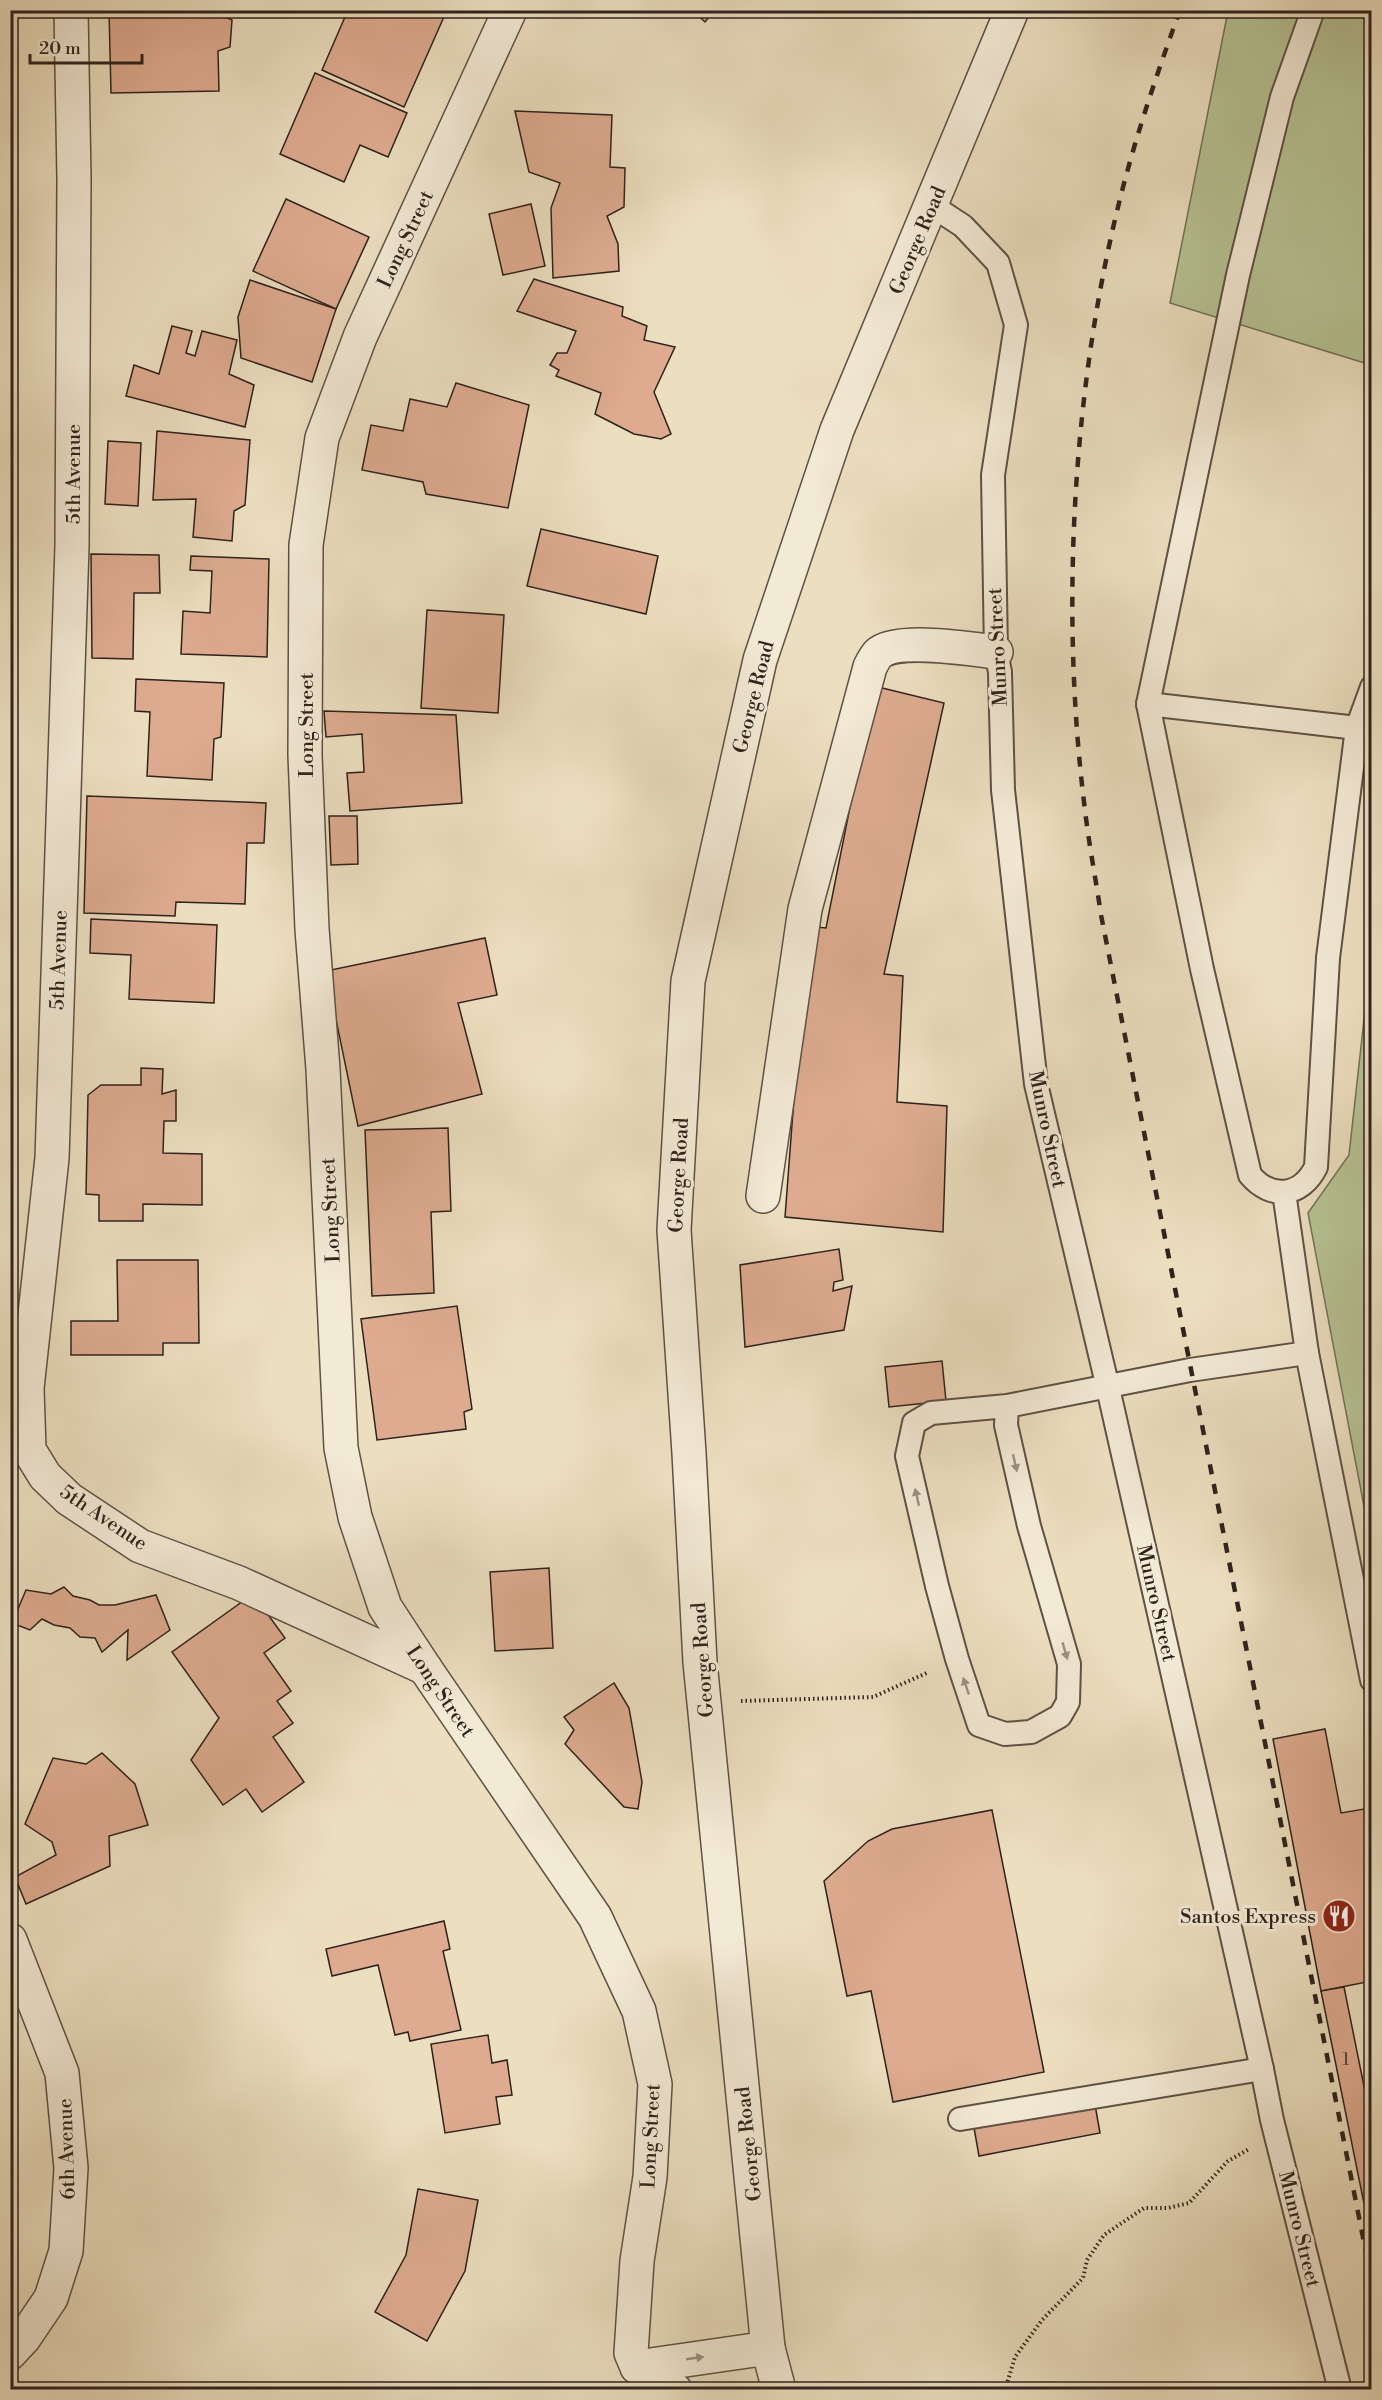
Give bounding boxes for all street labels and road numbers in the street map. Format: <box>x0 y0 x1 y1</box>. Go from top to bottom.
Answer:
street label: George Road <box>884 182 953 299</box>
street label: Long Street <box>373 187 440 293</box>
street label: 5th Avenue <box>62 424 87 524</box>
street label: Munro Street <box>983 587 1014 707</box>
street label: George Road <box>728 638 781 756</box>
street label: Long Street <box>295 672 320 778</box>
street label: 5th Avenue <box>45 909 74 1011</box>
street label: Munro Street <box>1022 1068 1071 1190</box>
street label: George Road <box>664 1116 695 1233</box>
street label: Long Street <box>316 1157 347 1263</box>
street label: 5th Avenue <box>55 1480 152 1557</box>
street label: Munro Street <box>1130 1543 1181 1664</box>
street label: George Road <box>687 1601 720 1718</box>
street label: Long Street <box>400 1641 480 1742</box>
street label: Long Street <box>636 2083 667 2189</box>
street label: George Road <box>731 2085 768 2202</box>
street label: 6th Avenue <box>53 2098 82 2200</box>
street label: Munro Street <box>1272 2169 1325 2290</box>

